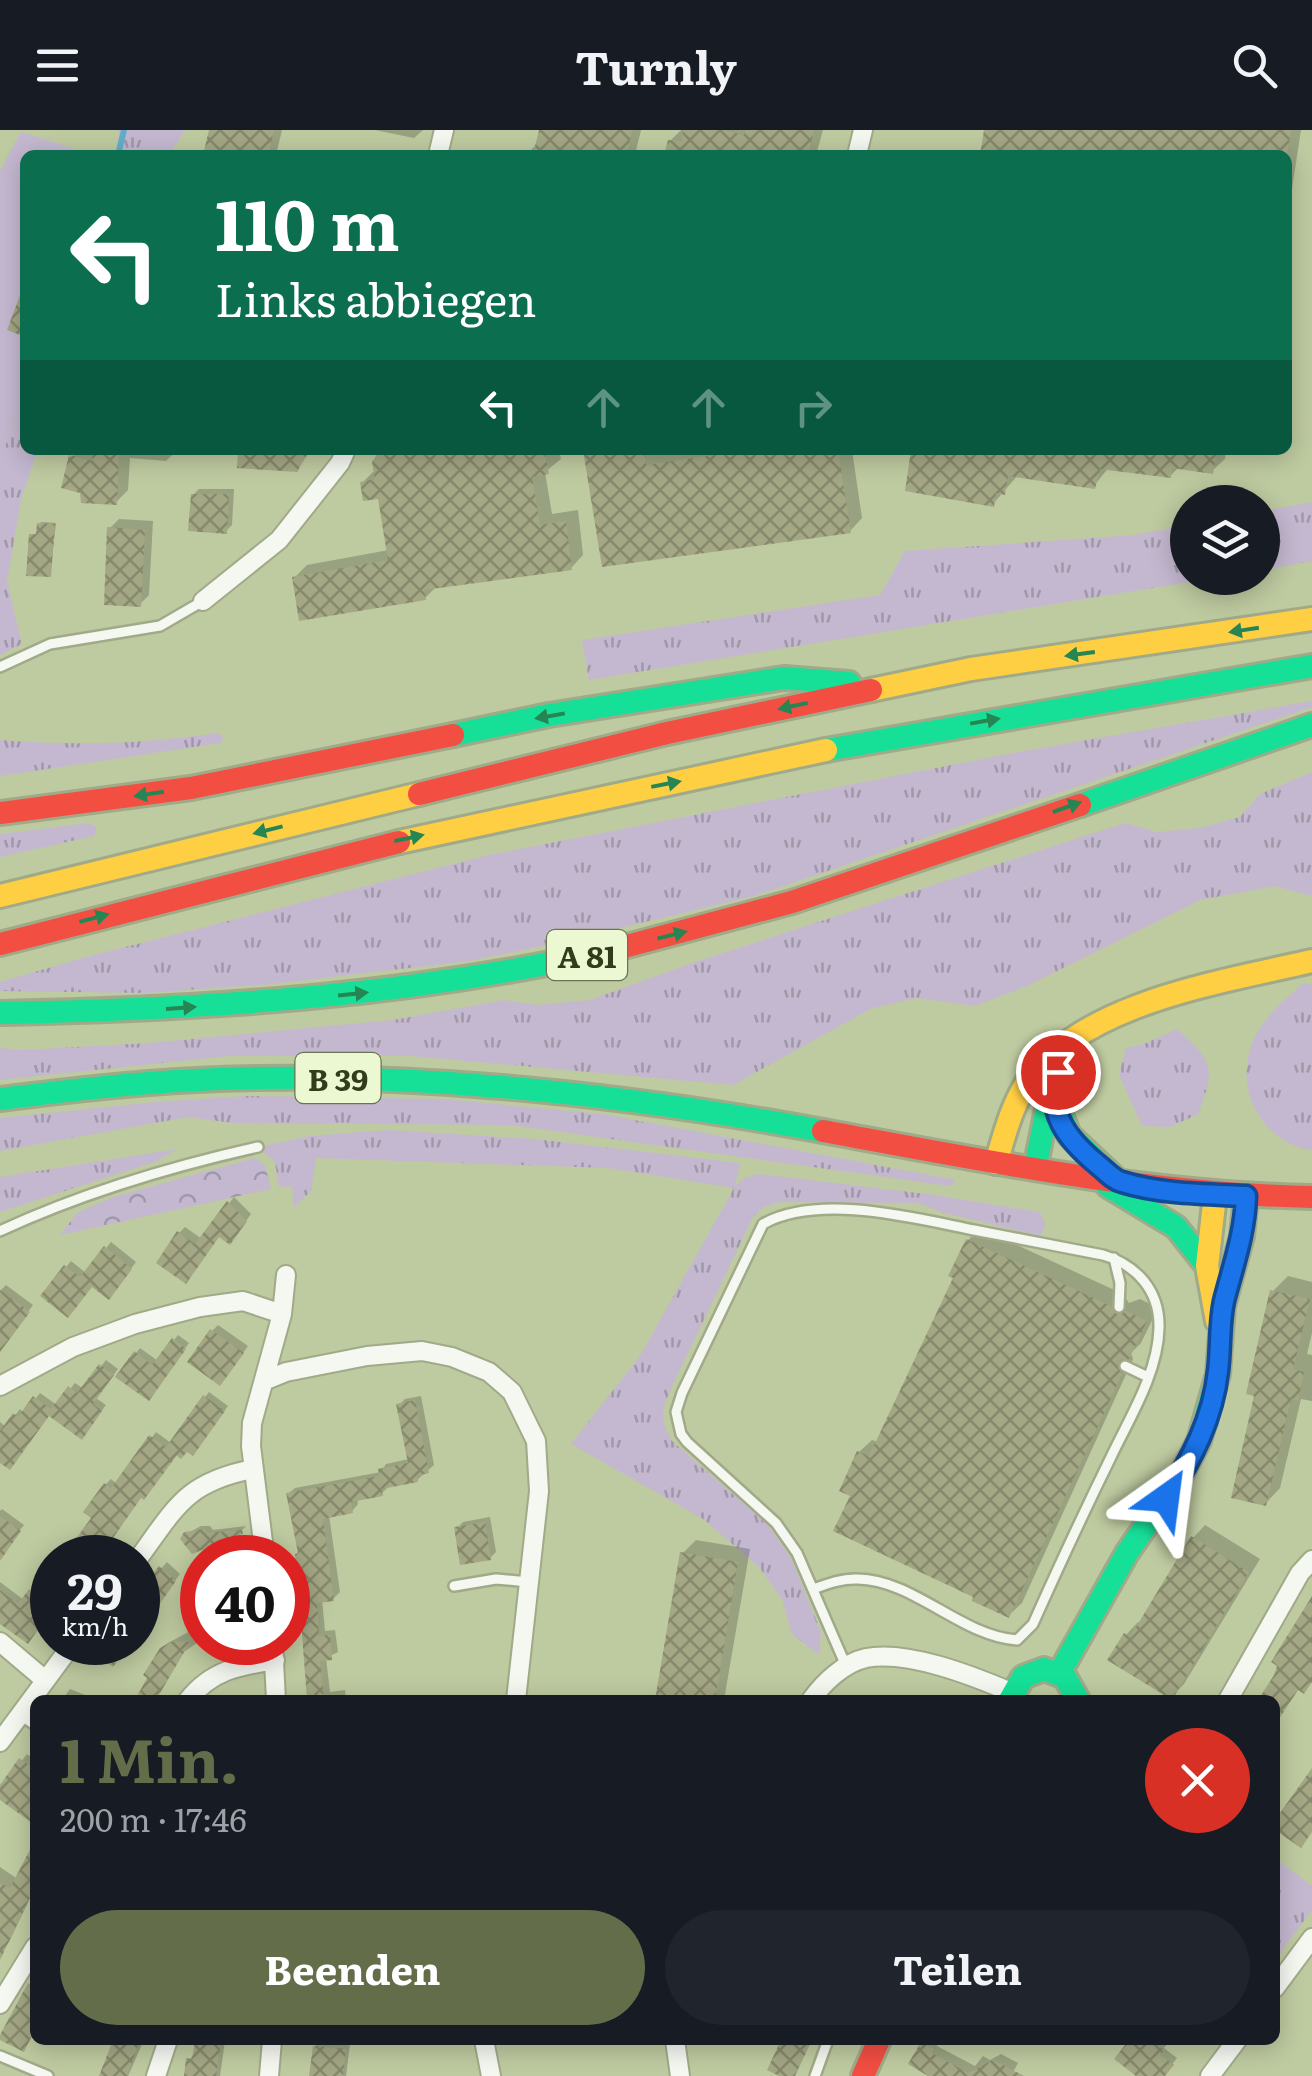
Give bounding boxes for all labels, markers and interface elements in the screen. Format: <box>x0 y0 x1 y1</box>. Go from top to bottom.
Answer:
text: Turnly <box>575 32 737 99</box>
icon: menu <box>30 38 85 93</box>
icon: search <box>1227 38 1282 93</box>
text: 110 m <box>215 169 400 273</box>
icon: left <box>50 190 180 320</box>
text: Links abbiegen <box>215 264 537 331</box>
icon: left <box>471 380 526 435</box>
icon: ahead <box>576 380 631 435</box>
icon: ahead <box>681 380 736 435</box>
icon: right <box>786 380 841 435</box>
map controls <box>1170 485 1280 595</box>
button: layers <box>1170 485 1280 595</box>
one-way arrow <box>1228 622 1260 638</box>
one-way arrow <box>1064 646 1095 662</box>
one-way arrow <box>777 698 808 714</box>
one-way arrow <box>533 709 565 724</box>
one-way arrow <box>970 713 1001 728</box>
one-way arrow <box>651 775 682 791</box>
one-way arrow <box>133 787 165 803</box>
one-way arrow <box>1053 799 1083 814</box>
one-way arrow <box>252 823 283 838</box>
one-way arrow <box>394 830 425 846</box>
one-way arrow <box>79 909 110 925</box>
one-way arrow <box>657 926 688 942</box>
road number: A 81 <box>547 930 627 980</box>
one-way arrow <box>338 986 370 1002</box>
one-way arrow <box>166 1000 198 1016</box>
pin <box>1016 1030 1101 1115</box>
icon: arrive <box>1031 1045 1086 1100</box>
road number: B 39 <box>296 1053 380 1103</box>
position arrow <box>1114 1446 1218 1550</box>
speed limit sign: 40 <box>180 1535 310 1665</box>
text: 29 <box>67 1551 123 1625</box>
text: km/h <box>62 1607 128 1644</box>
text: 1 Min. <box>60 1712 239 1801</box>
button: close <box>1145 1728 1250 1833</box>
text: 200 m · 17:46 <box>60 1794 247 1842</box>
button: Beenden <box>60 1910 645 2025</box>
button: Teilen <box>665 1910 1250 2025</box>

